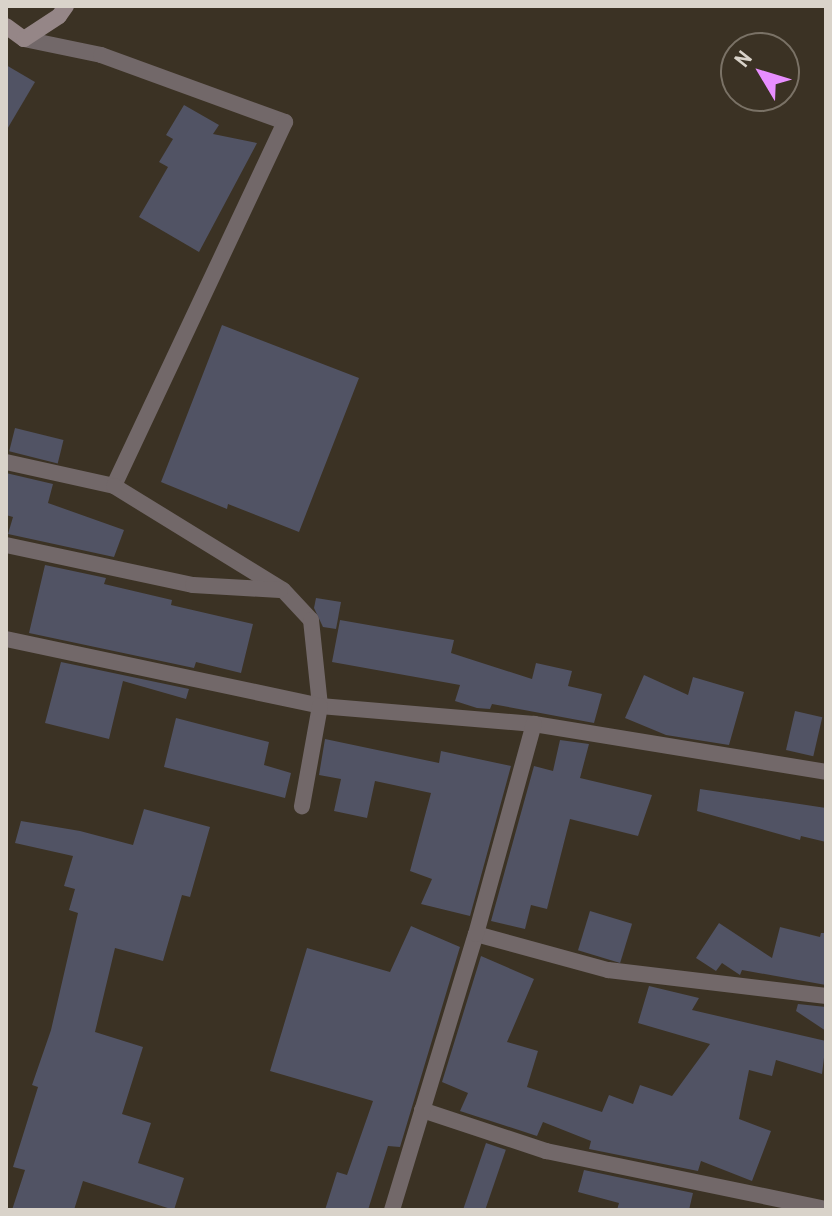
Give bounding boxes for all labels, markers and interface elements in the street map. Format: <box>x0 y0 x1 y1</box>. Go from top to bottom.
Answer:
north arrow <box>720 32 800 112</box>
text: N <box>727 44 758 73</box>

